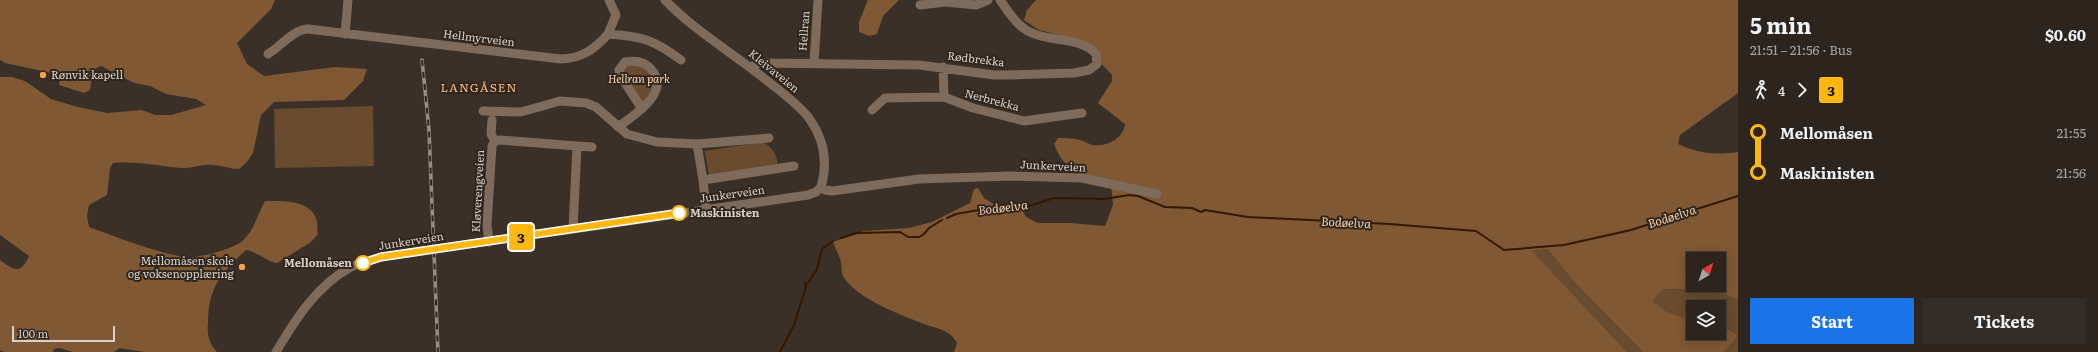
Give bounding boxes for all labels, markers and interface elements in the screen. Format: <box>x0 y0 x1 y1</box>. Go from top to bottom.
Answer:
text: 5 min <box>1750 8 1812 41</box>
street label: Hellran <box>794 10 812 52</box>
text: $0.60 <box>2045 23 2086 46</box>
street label: Hellmyrveien <box>442 25 516 49</box>
text: 21:51 – 21:56 · Bus <box>1750 40 1852 59</box>
street label: Kleivaveien <box>746 45 803 96</box>
street label: Rødbrekka <box>947 47 1006 69</box>
place label: Rønvik kapell <box>51 66 123 82</box>
marker: Rønvik kapell <box>38 70 48 80</box>
park label: Hellran park <box>608 70 670 86</box>
district label: LANGÅSEN <box>440 78 518 96</box>
icon: walk <box>1750 79 1772 101</box>
icon: forward <box>1791 79 1813 101</box>
text: 3 <box>1827 80 1835 100</box>
text: 4 <box>1778 81 1785 100</box>
street label: Nerbrekka <box>963 84 1021 114</box>
text: Mellomåsen <box>1780 121 1873 144</box>
text: 21:55 <box>2057 123 2086 142</box>
street label: Kløverengveien <box>467 149 487 233</box>
street label: Junkerveien <box>1020 155 1086 175</box>
text: Maskinisten <box>1780 161 1875 184</box>
text: 21:56 <box>2056 163 2086 182</box>
street label: Junkerveien <box>698 180 766 206</box>
water label: Bodøelva <box>977 195 1029 219</box>
water label: Bodøelva <box>1645 200 1698 232</box>
place label: Maskinisten <box>690 204 760 220</box>
marker: Maskinisten <box>671 205 687 221</box>
water label: Bodøelva <box>1321 212 1372 232</box>
line badge: 3 <box>508 224 534 250</box>
street label: Junkerveien <box>377 227 445 253</box>
text: 3 <box>517 227 525 247</box>
place label: Mellomåsen skole og voksenopplæring <box>128 252 235 281</box>
north arrow <box>1686 252 1726 292</box>
map controls <box>1686 252 1726 340</box>
place label: Mellomåsen <box>284 254 352 270</box>
marker: Mellomåsen <box>355 255 371 271</box>
marker: Mellomåsen skole og voksenopplæring <box>237 262 247 272</box>
button: Start <box>1750 298 1914 344</box>
button: Tickets <box>1922 298 2086 344</box>
button: layers <box>1686 300 1726 340</box>
scale bar <box>12 324 115 343</box>
text: 100 m <box>18 325 48 341</box>

